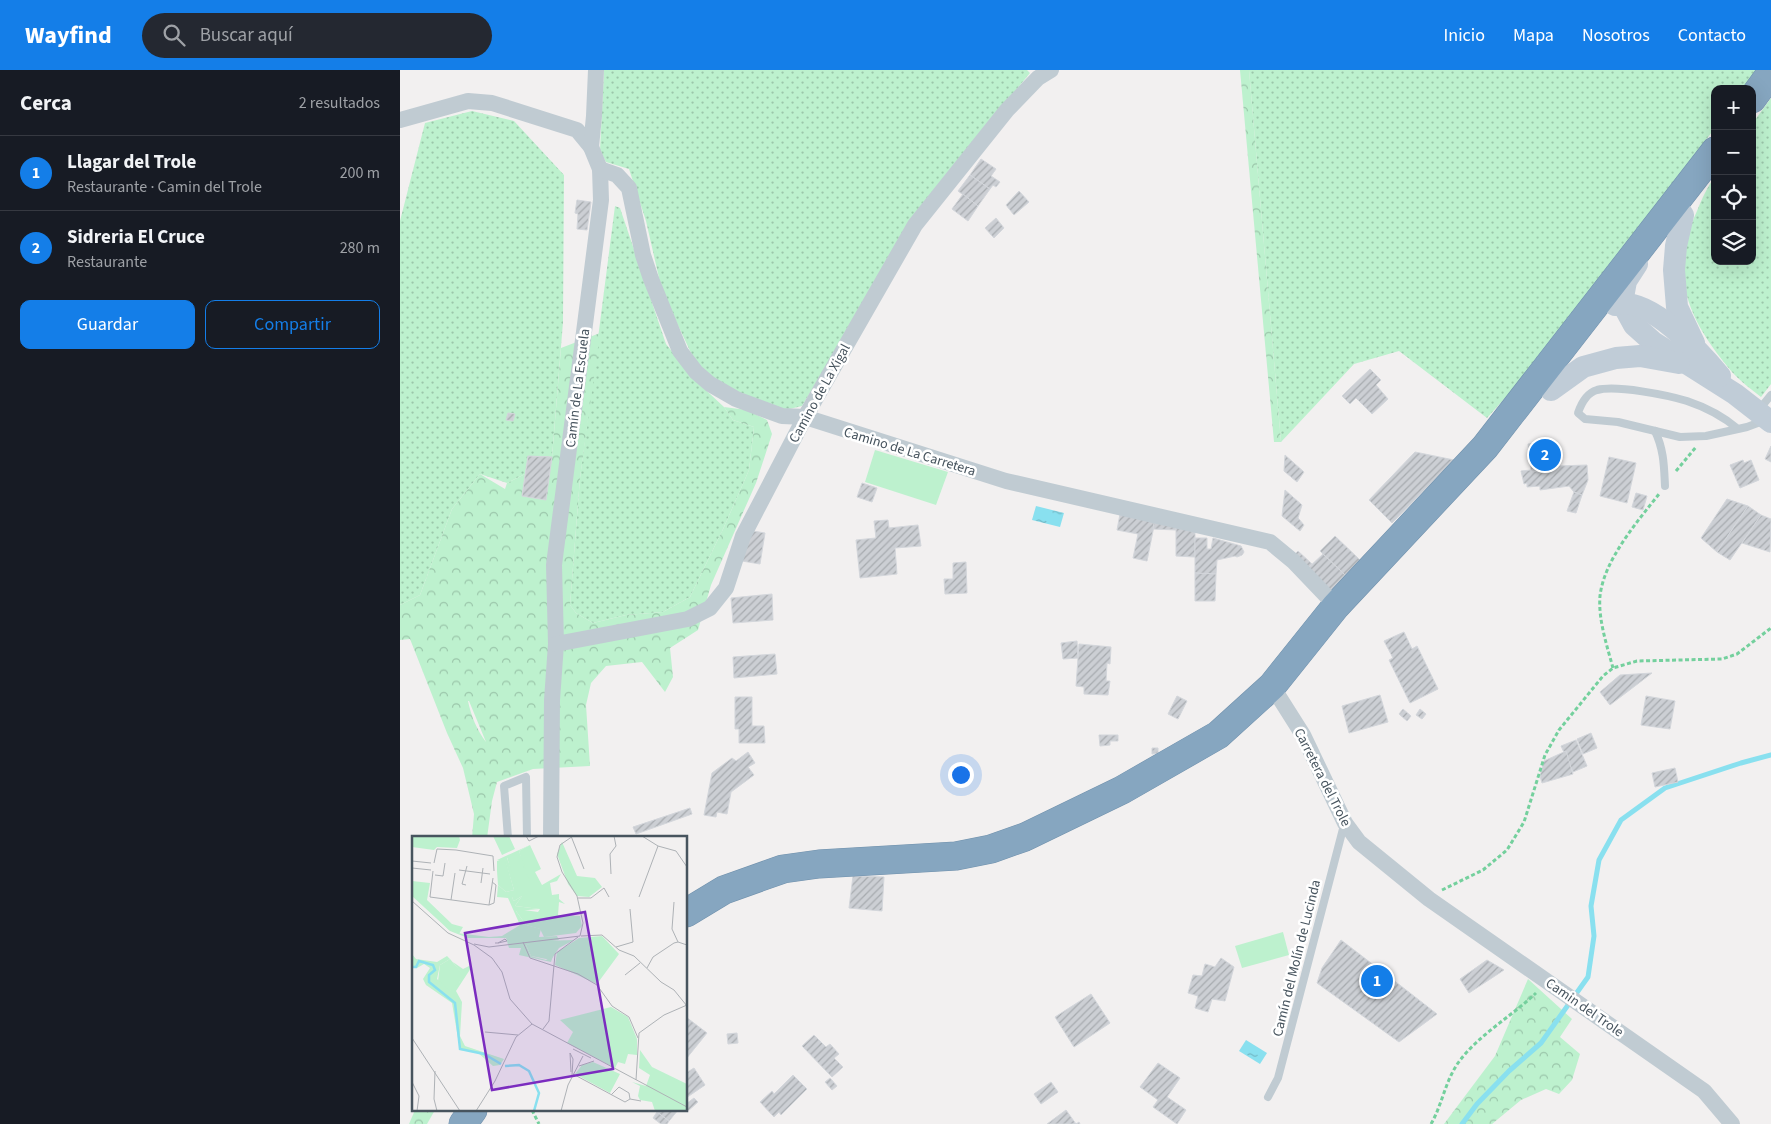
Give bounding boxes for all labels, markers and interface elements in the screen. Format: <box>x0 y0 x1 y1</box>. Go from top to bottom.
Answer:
search box <box>142 13 492 58</box>
text: Wayfind <box>25 18 112 53</box>
icon: search <box>160 21 188 49</box>
text: Buscar aquí <box>200 22 293 49</box>
text: Inicio <box>1444 23 1485 48</box>
text: Mapa <box>1513 23 1554 48</box>
text: Nosotros <box>1582 23 1650 48</box>
text: Contacto <box>1678 23 1746 48</box>
map controls <box>1711 85 1756 265</box>
button: + <box>1711 85 1756 130</box>
text: Cerca <box>20 88 72 118</box>
text: 2 resultados <box>299 92 380 114</box>
button: − <box>1711 130 1756 175</box>
text: Llagar del Trole <box>67 149 196 176</box>
text: 1 <box>32 162 40 184</box>
text: 200 m <box>340 162 380 184</box>
button: locate <box>1711 175 1756 220</box>
text: Restaurante · Camin del Trole <box>67 176 262 198</box>
button: layers <box>1711 220 1756 265</box>
text: Sidreria El Cruce <box>67 224 205 251</box>
text: 2 <box>32 237 40 259</box>
text: 280 m <box>340 237 380 259</box>
text: Restaurante <box>67 251 147 273</box>
button: Guardar <box>20 300 195 349</box>
button: Compartir <box>205 300 380 349</box>
street label: Camín de La Escuela <box>561 328 595 449</box>
street label: Camino de La Xigal <box>784 340 856 447</box>
street label: Camino de La Carretera <box>841 422 978 482</box>
pin: 2 <box>1529 436 1561 474</box>
street label: Carretera del Trole <box>1289 725 1356 830</box>
your location <box>948 762 974 788</box>
inset map <box>412 836 688 1112</box>
street label: Camín del Molín de Lucinda <box>1268 878 1326 1039</box>
pin: 1 <box>1361 962 1393 1000</box>
street label: Camin del Trole <box>1541 973 1628 1042</box>

